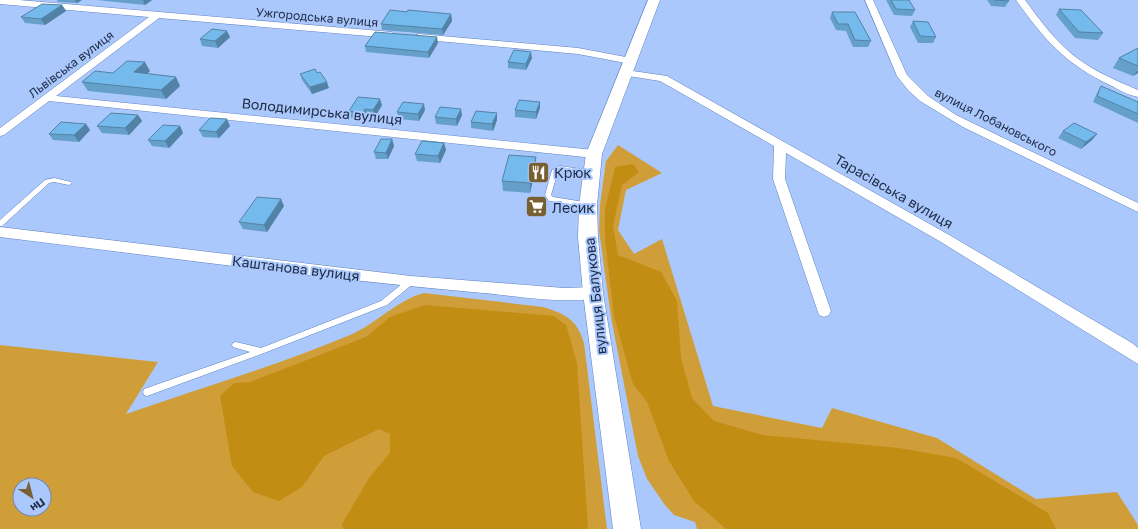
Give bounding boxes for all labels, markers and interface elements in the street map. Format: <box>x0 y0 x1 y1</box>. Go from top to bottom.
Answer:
street label: Ужгородська вулиця <box>255 4 379 30</box>
street label: Львівська вулиця <box>25 27 117 101</box>
street label: вулиця Лобановського <box>932 85 1060 159</box>
street label: Володимирська вулиця <box>241 94 403 128</box>
street label: Тарасівська вулиця <box>832 150 956 232</box>
restaurant icon: Крюк <box>525 159 551 185</box>
place label: Крюк <box>554 164 591 181</box>
supermarket icon: Лесик <box>524 194 550 220</box>
place label: Лесик <box>552 199 594 216</box>
street label: вулиця Балукова <box>580 237 610 355</box>
street label: Каштанова вулиця <box>231 252 361 284</box>
north arrow <box>12 477 52 517</box>
text: Пн <box>28 496 48 515</box>

